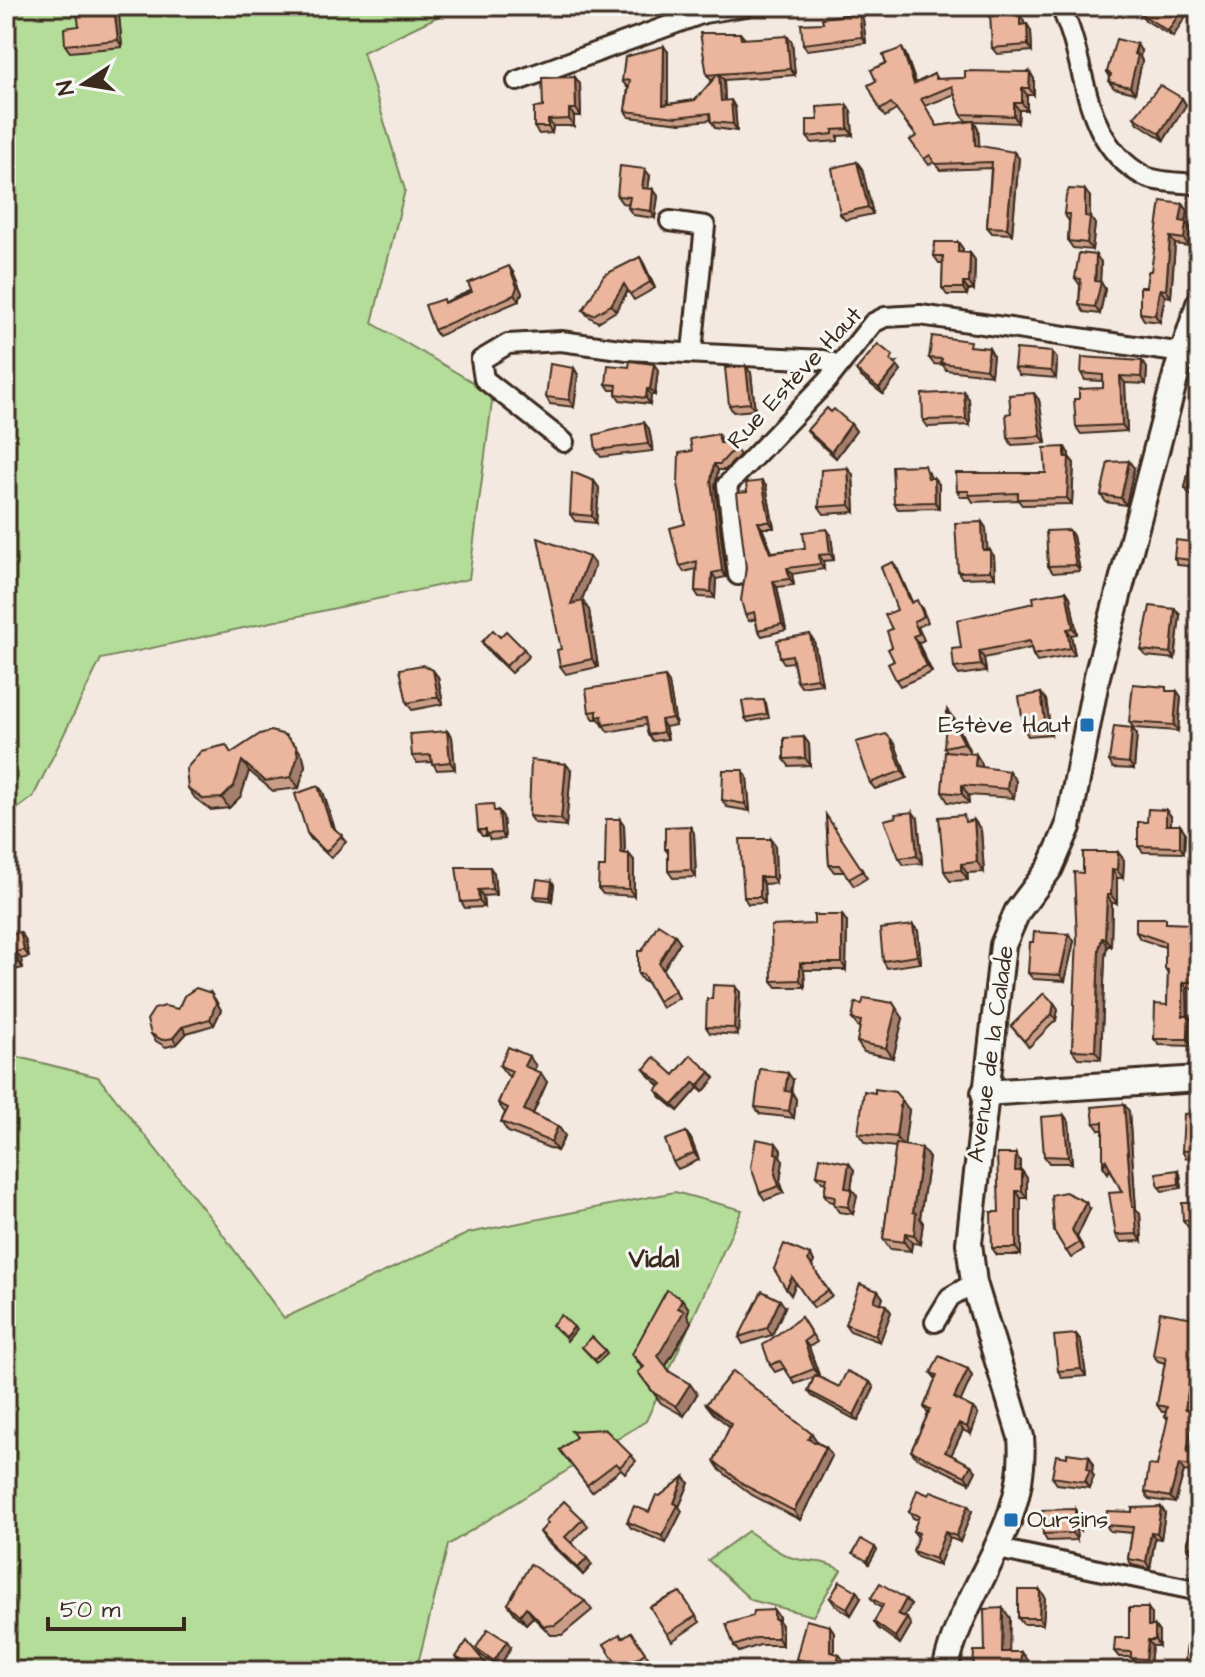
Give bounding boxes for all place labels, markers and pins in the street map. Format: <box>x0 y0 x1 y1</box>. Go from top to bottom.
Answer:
place label: Estève Haut <box>938 708 1071 742</box>
marker: Estève Haut <box>1078 716 1096 734</box>
place label: Oursins <box>1027 1503 1108 1537</box>
marker: Oursins <box>1002 1511 1020 1529</box>

